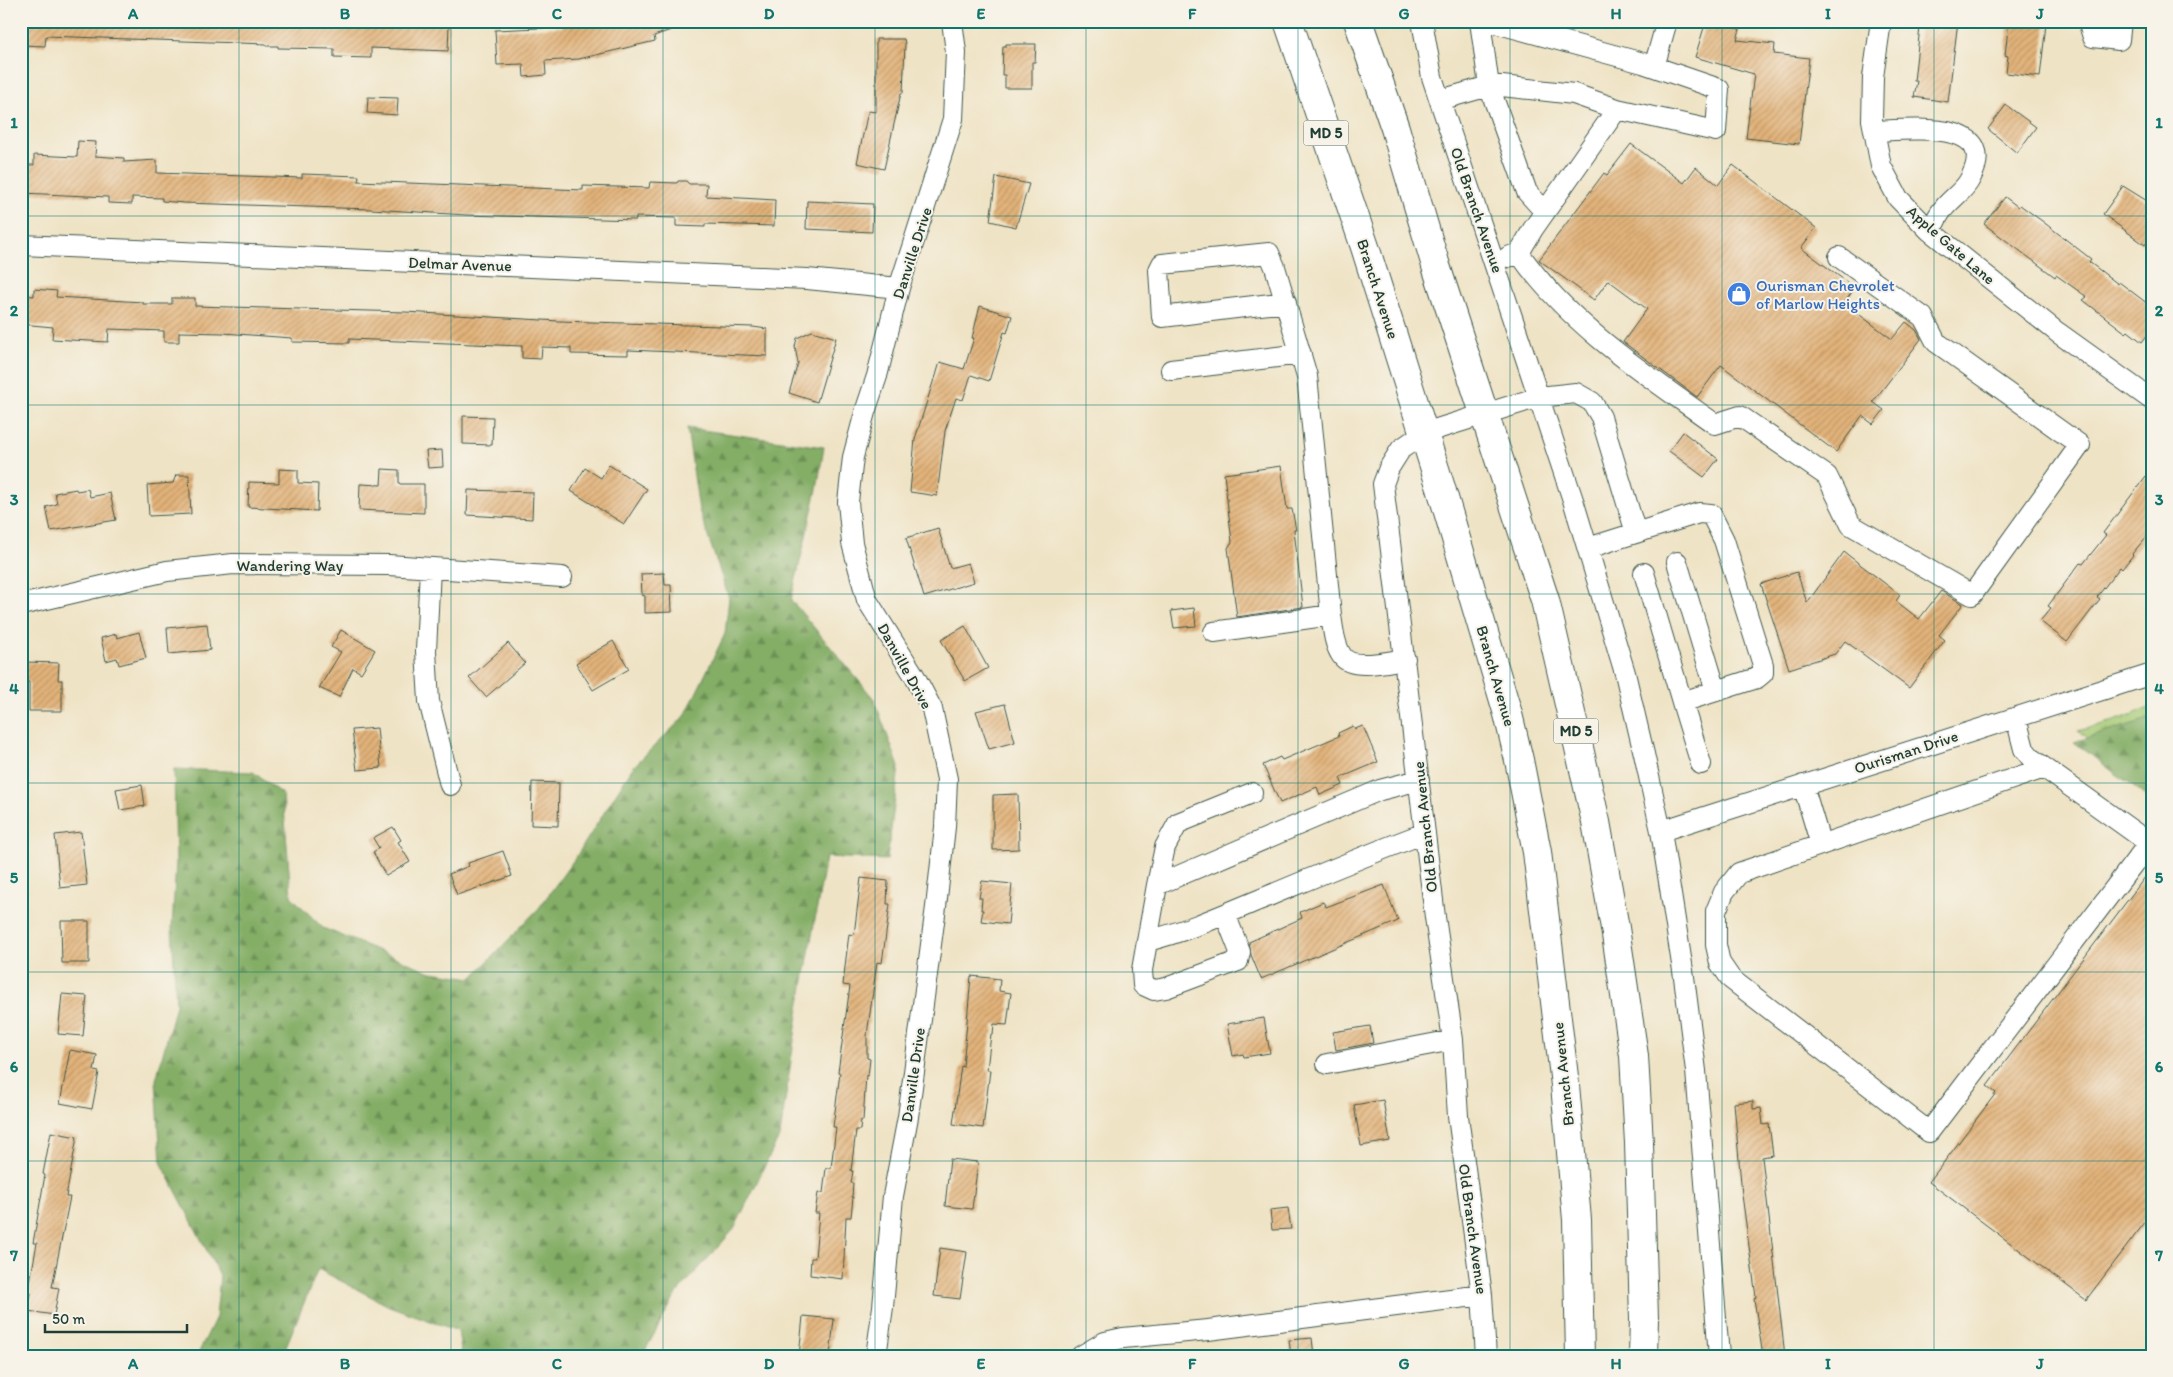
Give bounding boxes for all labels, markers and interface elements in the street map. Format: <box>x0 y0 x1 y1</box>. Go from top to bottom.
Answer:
text: A <box>127 4 139 23</box>
text: B <box>340 4 351 23</box>
text: C <box>552 4 563 23</box>
text: D <box>764 4 775 23</box>
text: E <box>977 4 986 23</box>
text: F <box>1188 4 1197 23</box>
text: G <box>1398 4 1410 23</box>
text: H <box>1610 4 1622 23</box>
text: I <box>1825 4 1831 23</box>
text: J <box>2035 4 2044 23</box>
text: 1 <box>10 113 18 132</box>
text: 1 <box>2155 113 2163 132</box>
road number: MD 5 <box>1304 120 1348 146</box>
street label: Old Branch Avenue <box>1447 145 1508 276</box>
street label: Apple Gate Lane <box>1903 201 1999 289</box>
street label: Danville Drive <box>888 205 936 301</box>
street label: Branch Avenue <box>1353 237 1403 342</box>
street label: Delmar Avenue <box>408 253 512 275</box>
place label: Ourisman Chevrolet of Marlow Heights <box>1756 276 1895 313</box>
shop icon: Ourisman Chevrolet of Marlow Heights <box>1726 281 1752 307</box>
text: 2 <box>10 301 19 320</box>
text: 2 <box>2155 301 2164 320</box>
text: 3 <box>10 490 19 509</box>
text: 3 <box>2155 490 2164 509</box>
street label: Wandering Way <box>237 556 344 575</box>
street label: Danville Drive <box>874 620 936 712</box>
street label: Branch Avenue <box>1473 623 1520 729</box>
text: 4 <box>9 679 19 698</box>
text: 4 <box>2154 679 2164 698</box>
road number: MD 5 <box>1554 718 1598 744</box>
street label: Ourisman Drive <box>1852 726 1960 778</box>
street label: Old Branch Avenue <box>1409 760 1441 894</box>
text: 5 <box>10 868 19 887</box>
text: 5 <box>2155 868 2164 887</box>
street label: Branch Avenue <box>1548 1021 1578 1127</box>
street label: Danville Drive <box>897 1026 929 1124</box>
text: 6 <box>10 1057 19 1076</box>
text: 6 <box>2155 1057 2164 1076</box>
street label: Old Branch Avenue <box>1454 1162 1492 1296</box>
text: 7 <box>9 1246 18 1265</box>
text: 7 <box>2154 1246 2163 1265</box>
scale bar <box>45 1302 188 1334</box>
text: 50 m <box>52 1310 85 1328</box>
text: A <box>127 1354 139 1373</box>
text: B <box>340 1354 351 1373</box>
text: C <box>552 1354 563 1373</box>
text: D <box>764 1354 775 1373</box>
text: E <box>977 1354 986 1373</box>
text: F <box>1188 1354 1197 1373</box>
text: G <box>1398 1354 1410 1373</box>
text: H <box>1610 1354 1622 1373</box>
text: I <box>1825 1354 1831 1373</box>
text: J <box>2035 1354 2044 1373</box>

